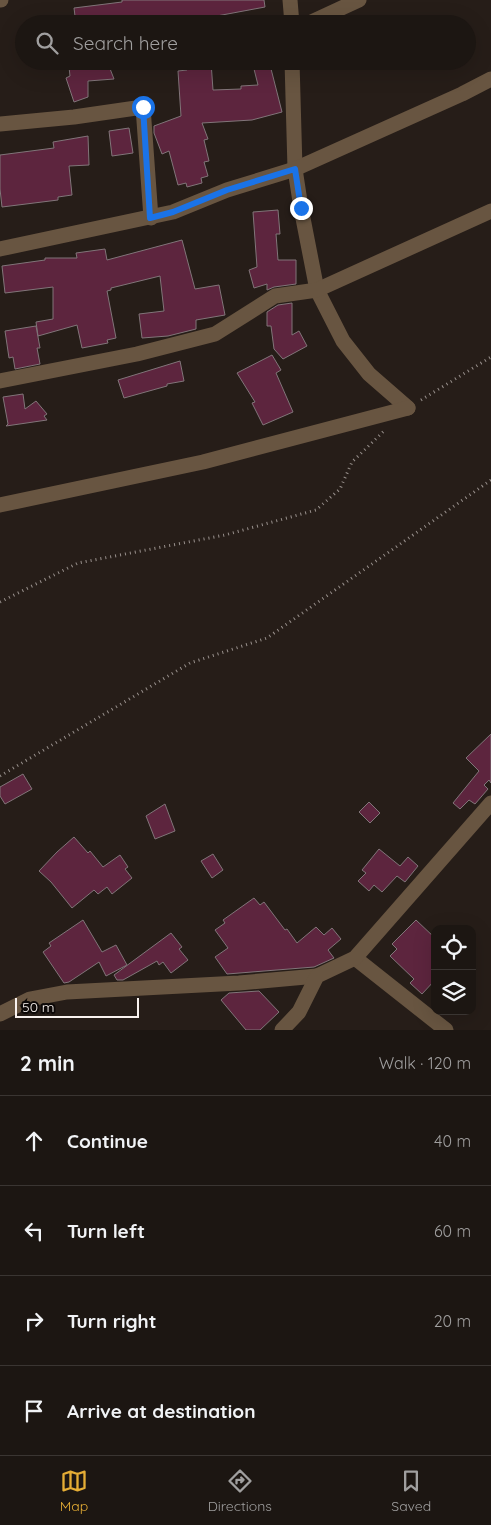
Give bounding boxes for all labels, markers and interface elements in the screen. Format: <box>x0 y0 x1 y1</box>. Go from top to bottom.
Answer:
search box <box>15 15 476 70</box>
icon: search <box>33 29 61 57</box>
text: Search here <box>73 31 178 55</box>
route start <box>132 96 155 119</box>
route end <box>290 197 313 220</box>
map controls <box>431 925 476 1015</box>
button: locate <box>431 925 476 970</box>
button: layers <box>431 970 476 1015</box>
scale bar <box>15 995 139 1018</box>
text: 50 m <box>22 998 55 1016</box>
text: 2 min <box>20 1050 75 1076</box>
text: Walk · 120 m <box>379 1053 471 1073</box>
icon: ahead <box>20 1127 48 1155</box>
text: Continue <box>67 1129 148 1153</box>
text: 40 m <box>434 1131 471 1151</box>
icon: left <box>20 1217 48 1245</box>
text: Turn left <box>67 1219 145 1243</box>
text: 60 m <box>434 1221 471 1241</box>
icon: right <box>20 1307 48 1335</box>
text: Turn right <box>67 1309 156 1333</box>
text: 20 m <box>434 1311 471 1331</box>
icon: arrive <box>20 1397 48 1425</box>
text: Arrive at destination <box>67 1399 256 1423</box>
tab: Map <box>60 1467 88 1515</box>
tab: Directions <box>208 1467 272 1515</box>
tab: Saved <box>391 1467 431 1515</box>

